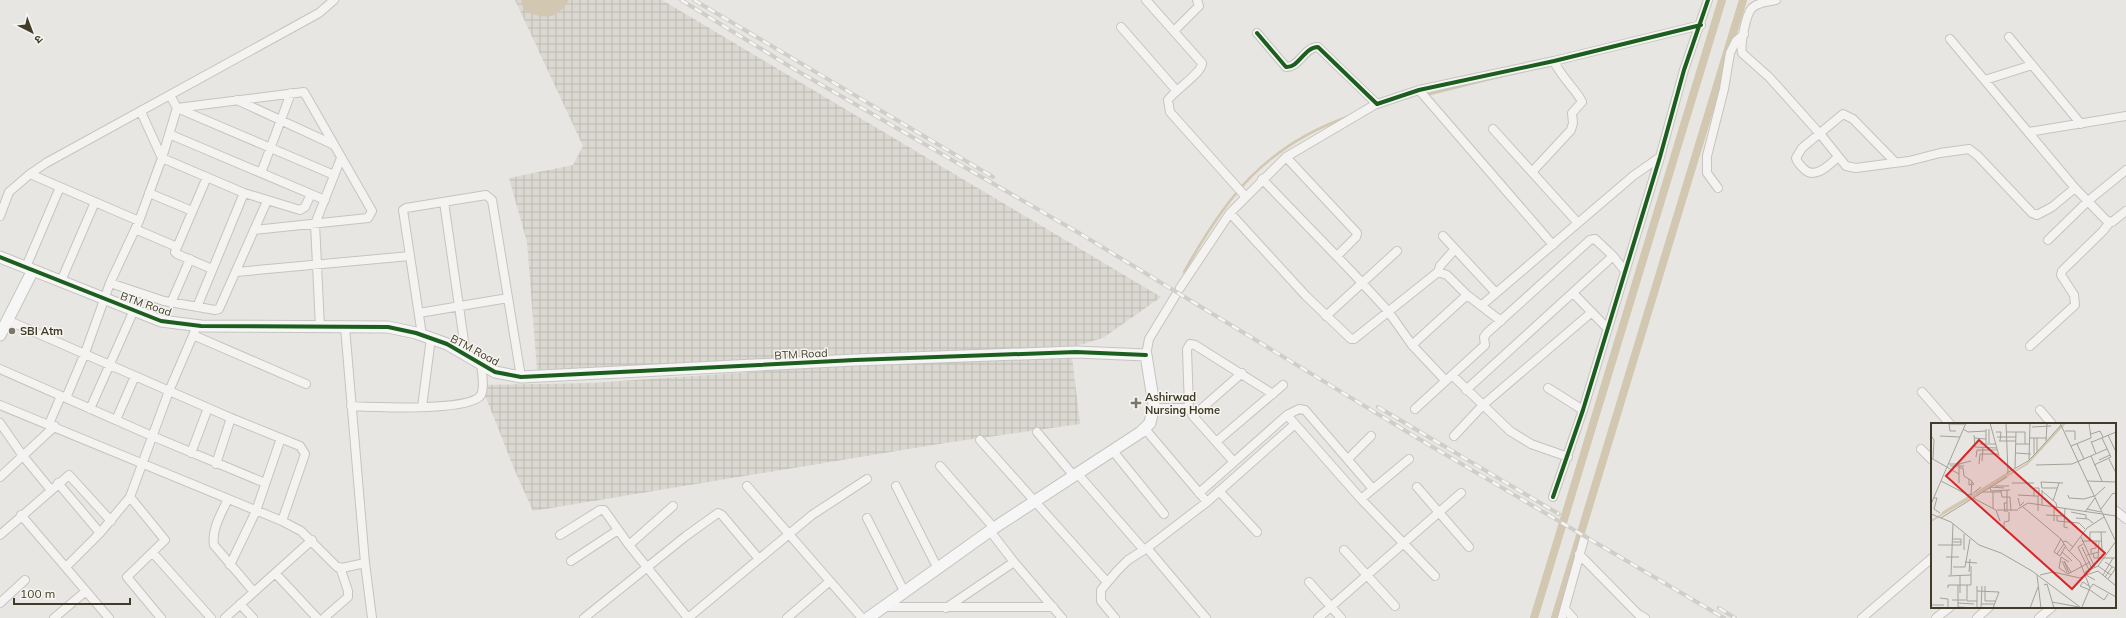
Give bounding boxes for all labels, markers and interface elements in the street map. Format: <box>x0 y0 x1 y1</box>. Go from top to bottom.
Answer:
north arrow <box>12 12 52 52</box>
text: उ <box>31 32 46 47</box>
street label: BTM Road <box>119 289 173 319</box>
place label: SBI Atm <box>20 324 63 338</box>
marker: SBI Atm <box>7 326 17 336</box>
street label: BTM Road <box>448 331 502 369</box>
street label: BTM Road <box>774 346 828 362</box>
place label: Ashirwad Nursing Home <box>1145 390 1220 417</box>
marker: Ashirwad Nursing Home <box>1130 397 1142 409</box>
inset map <box>1931 423 2116 608</box>
scale bar <box>14 580 130 606</box>
text: 100 m <box>20 586 55 601</box>

